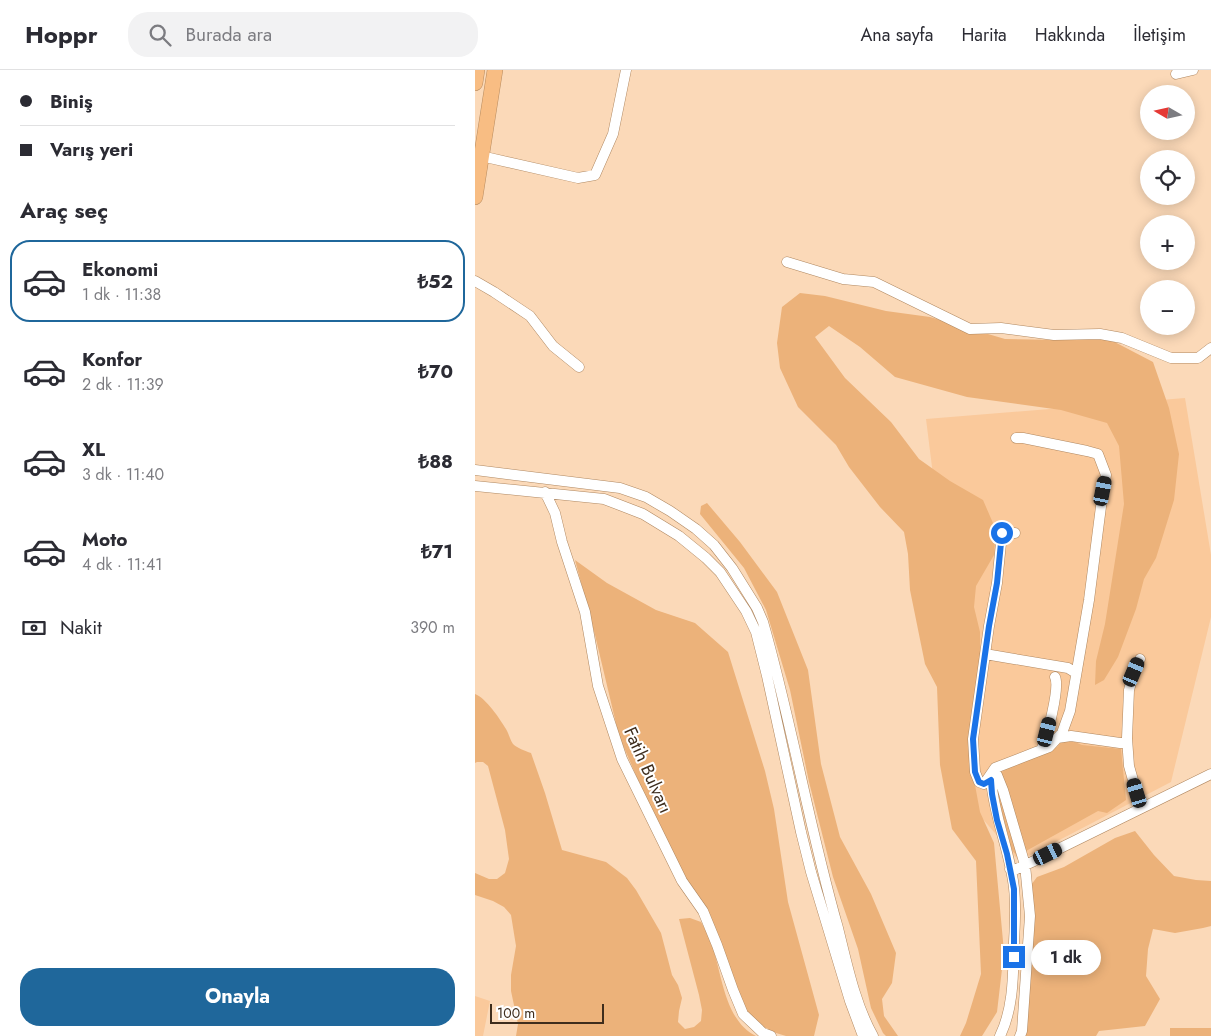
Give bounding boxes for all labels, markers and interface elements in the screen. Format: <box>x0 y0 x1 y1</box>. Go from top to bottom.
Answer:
search box <box>128 12 478 57</box>
text: Hoppr <box>25 17 98 52</box>
icon: search <box>146 21 174 49</box>
text: Burada ara <box>186 21 272 48</box>
text: Ana sayfa <box>860 22 933 48</box>
text: Harita <box>961 22 1007 48</box>
text: Hakkında <box>1035 22 1105 48</box>
text: İletişim <box>1133 22 1186 48</box>
north arrow <box>1140 85 1195 140</box>
map controls <box>1140 85 1195 335</box>
text: Biniş <box>50 88 93 115</box>
text: Varış yeri <box>50 136 133 163</box>
button: locate <box>1140 150 1195 205</box>
text: Araç seç <box>20 194 108 226</box>
button: + <box>1140 215 1195 270</box>
text: Ekonomi <box>82 256 158 283</box>
icon: car <box>22 259 67 304</box>
text: ₺52 <box>417 268 453 295</box>
button: − <box>1140 280 1195 335</box>
text: 1 dk · 11:38 <box>82 283 161 306</box>
text: Konfor <box>82 346 142 373</box>
icon: car <box>22 349 67 394</box>
text: ₺70 <box>418 358 453 385</box>
text: 2 dk · 11:39 <box>82 373 164 396</box>
text: XL <box>82 436 105 463</box>
icon: car <box>22 439 67 484</box>
text: ₺88 <box>418 448 453 475</box>
text: 3 dk · 11:40 <box>82 463 164 486</box>
car <box>1092 475 1113 507</box>
route start <box>991 522 1013 544</box>
text: Moto <box>82 526 127 553</box>
icon: car <box>22 529 67 574</box>
text: ₺71 <box>421 538 453 565</box>
text: 4 dk · 11:41 <box>82 553 162 576</box>
icon: cash <box>20 614 48 642</box>
text: Nakit <box>60 614 102 641</box>
text: 390 m <box>410 616 455 639</box>
car <box>1121 655 1146 689</box>
car <box>1036 716 1057 748</box>
street label: Fatih Bulvarı <box>617 723 679 817</box>
car <box>1125 776 1148 810</box>
car <box>1031 841 1064 867</box>
callout: 1 dk <box>1031 940 1101 974</box>
route end <box>1003 946 1025 968</box>
text: 1 dk <box>1050 946 1082 969</box>
button: Onayla <box>20 968 455 1026</box>
scale bar <box>490 1001 604 1024</box>
text: 100 m <box>497 1003 535 1023</box>

